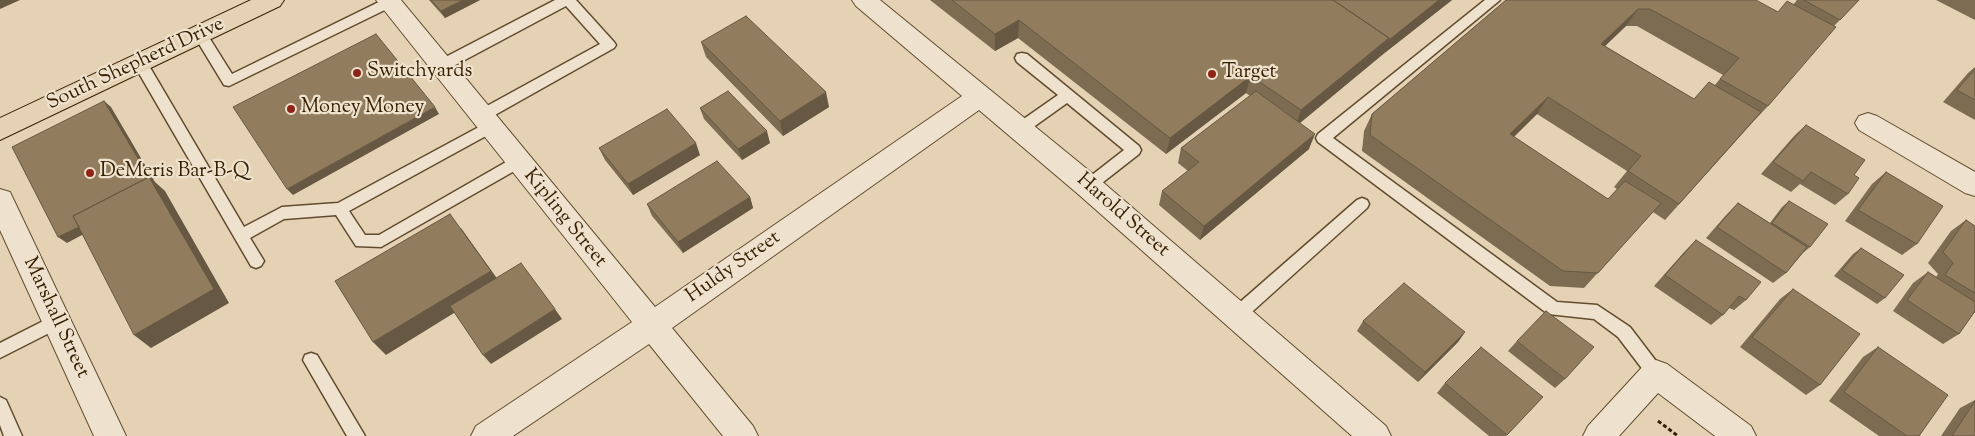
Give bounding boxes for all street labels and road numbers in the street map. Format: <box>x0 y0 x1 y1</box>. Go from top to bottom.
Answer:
street label: South Shepherd Drive <box>44 13 228 117</box>
street label: Kipling Street <box>517 165 611 273</box>
street label: Harold Street <box>1070 169 1174 263</box>
street label: Huldy Street <box>682 227 786 309</box>
street label: Marshall Street <box>17 254 93 382</box>

